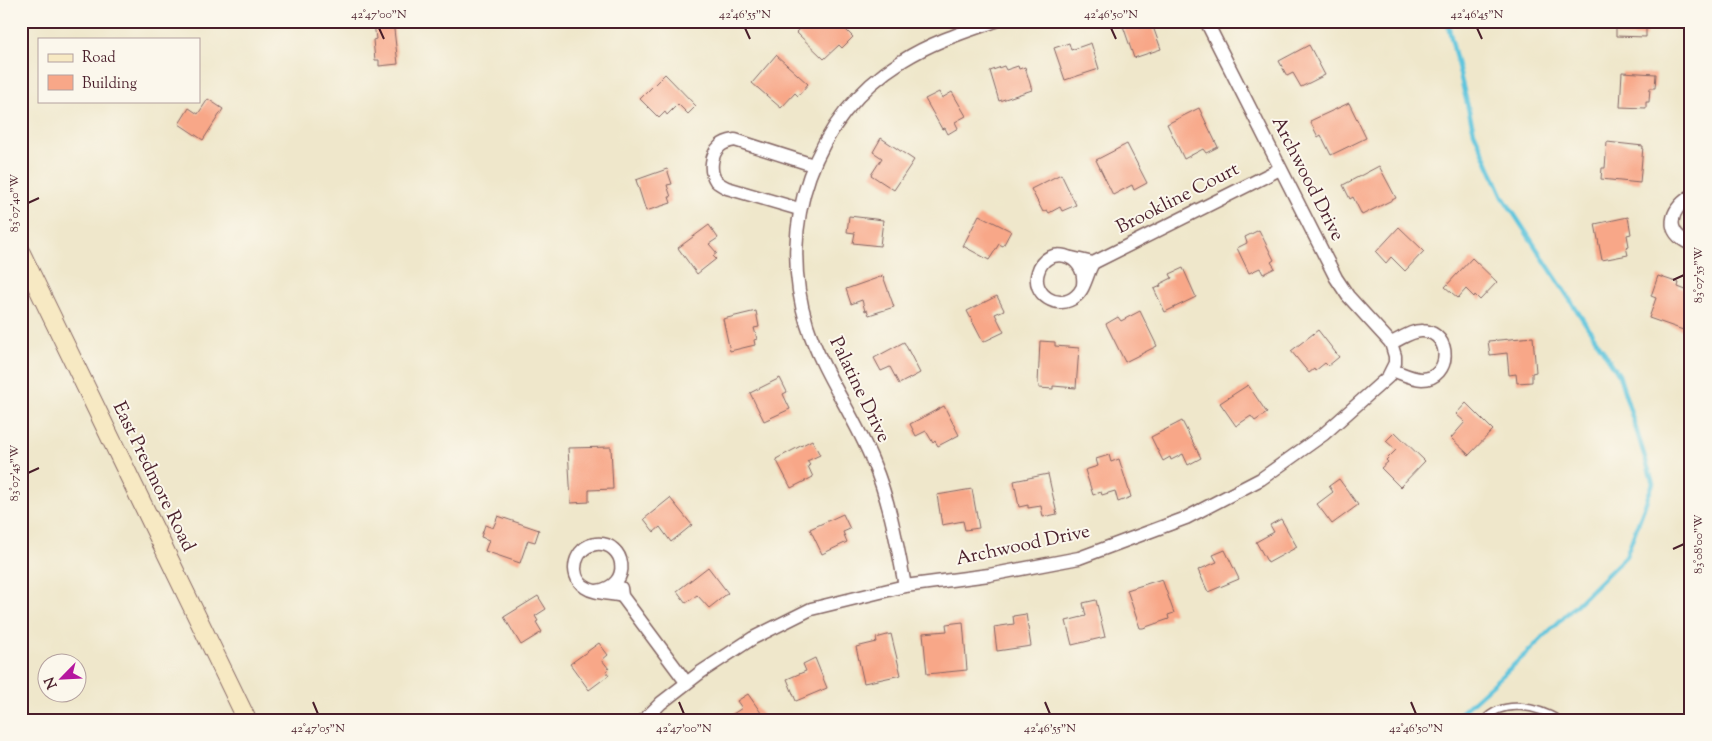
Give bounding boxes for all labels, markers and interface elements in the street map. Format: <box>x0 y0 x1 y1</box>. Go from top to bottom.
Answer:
text: 42°47'00"N <box>351 6 407 24</box>
text: 42°46'55"N <box>719 6 771 24</box>
text: 42°46'50"N <box>1084 6 1138 24</box>
text: 42°46'45"N <box>1451 6 1504 24</box>
legend <box>38 38 200 102</box>
text: Road <box>82 48 116 69</box>
text: Building <box>82 74 137 95</box>
street label: Archwood Drive <box>1264 112 1350 246</box>
street label: Brookline Court <box>1112 156 1245 242</box>
text: 83°07'40"W <box>6 173 24 232</box>
text: 83°07'55"W <box>1690 246 1708 303</box>
street label: Palatine Drive <box>822 333 896 448</box>
street label: East Predmore Road <box>105 397 201 557</box>
text: 83°07'45"W <box>6 444 24 501</box>
text: 83°08'00"W <box>1690 514 1708 574</box>
street label: Archwood Drive <box>953 519 1093 573</box>
north arrow <box>38 654 88 704</box>
text: N <box>41 673 63 692</box>
text: 42°47'05"N <box>291 720 345 738</box>
text: 42°47'00"N <box>656 720 712 738</box>
text: 42°46'55"N <box>1024 720 1076 738</box>
text: 42°46'50"N <box>1389 720 1443 738</box>

